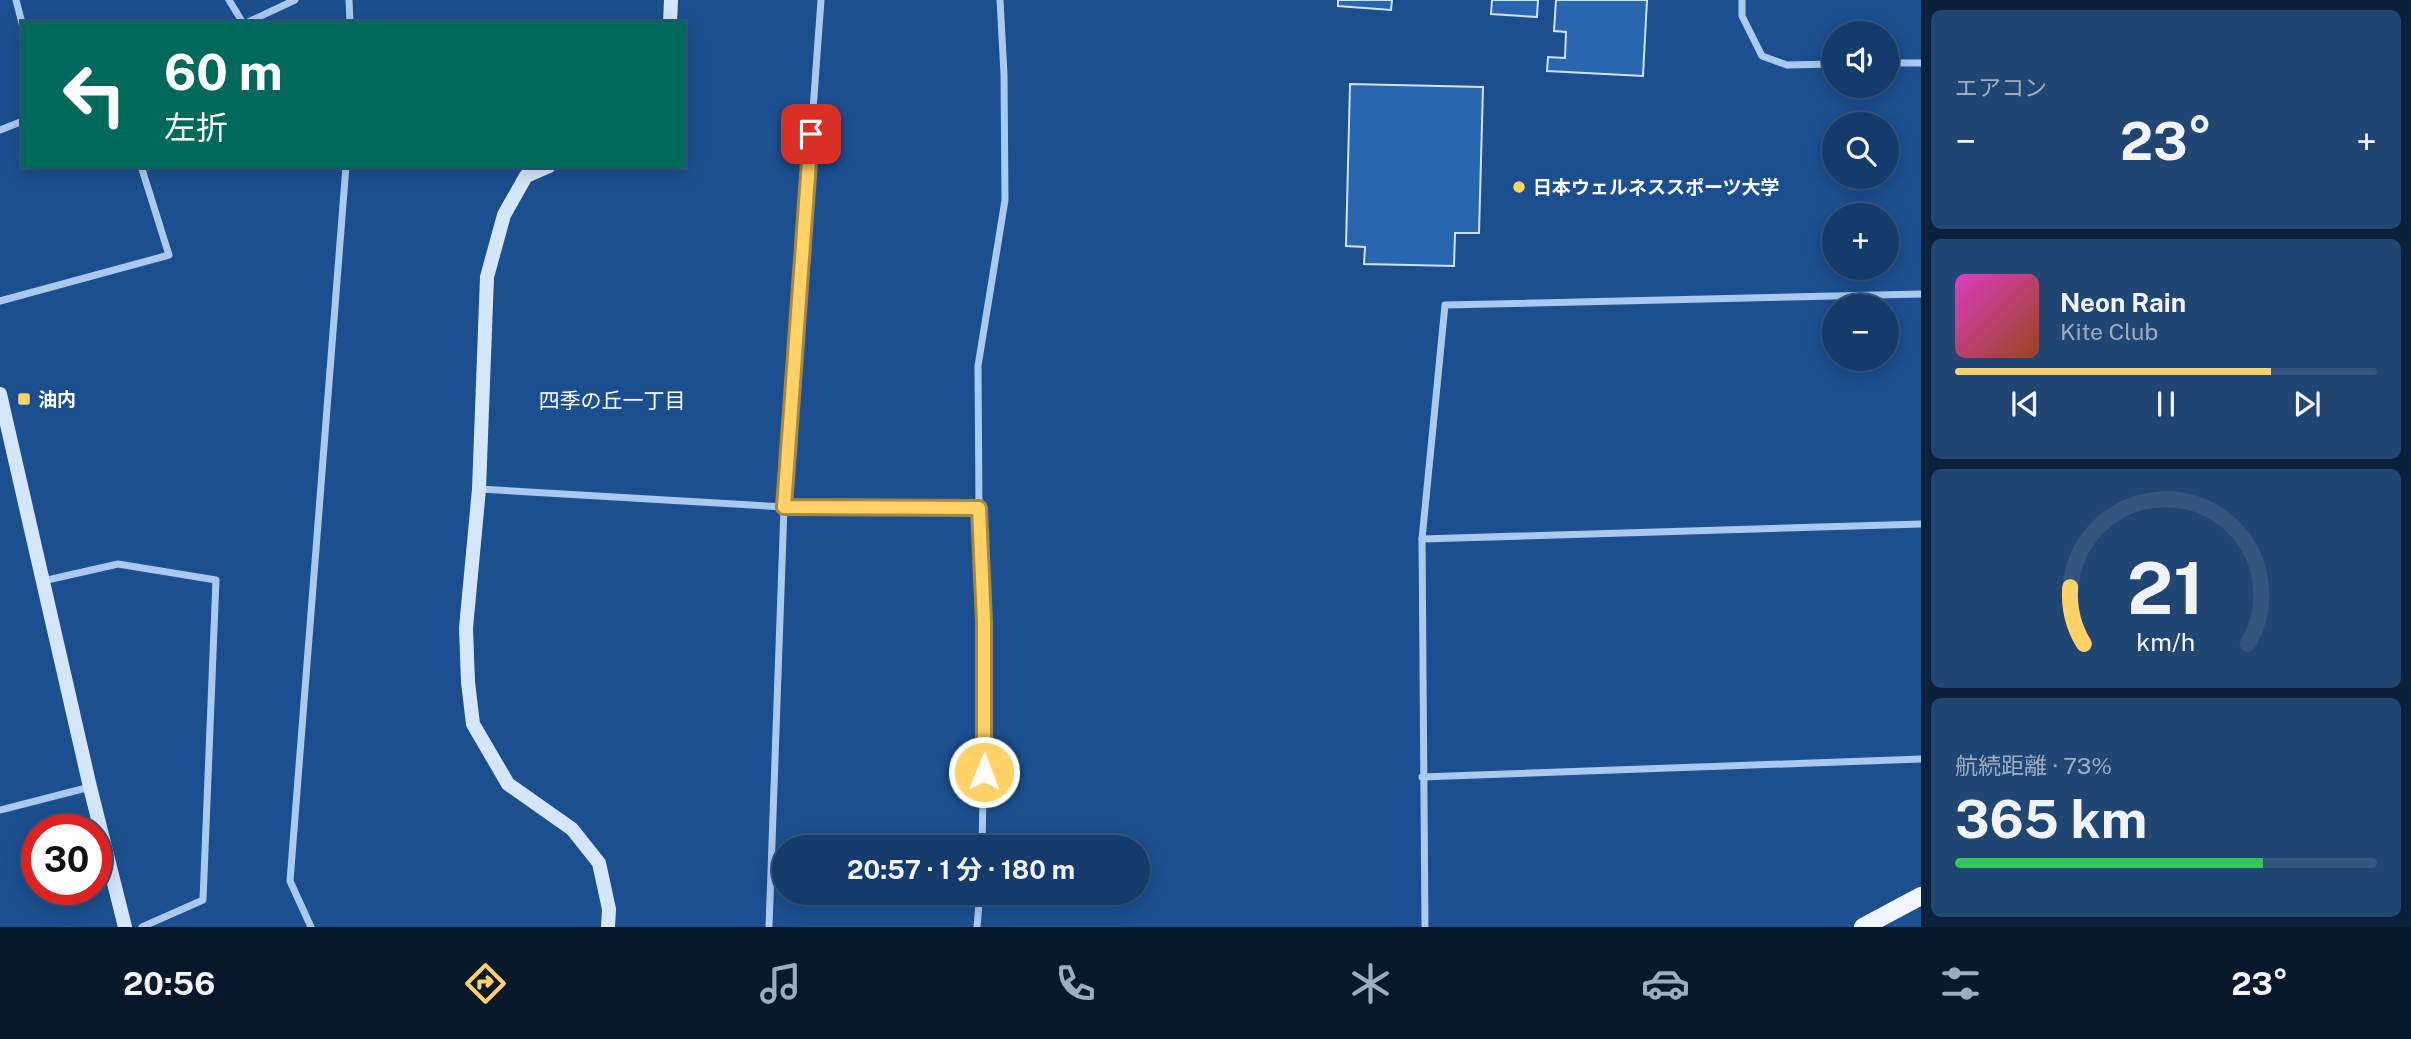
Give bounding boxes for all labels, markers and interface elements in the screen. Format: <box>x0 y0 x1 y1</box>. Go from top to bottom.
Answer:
map controls <box>1822 21 1899 371</box>
button: sound <box>1822 21 1899 98</box>
text: 60 m <box>164 43 283 101</box>
icon: left <box>49 49 140 140</box>
text: エアコン <box>1955 74 2047 101</box>
pin <box>781 104 841 164</box>
text: 左折 <box>164 109 228 146</box>
text: 23° <box>2120 111 2212 172</box>
button: search <box>1822 112 1899 189</box>
icon: arrive <box>792 115 830 153</box>
text: − <box>1955 119 1976 164</box>
text: + <box>2356 119 2377 164</box>
place label: 日本ウェルネススポーツ大学 <box>1533 176 1780 198</box>
marker: 日本ウェルネススポーツ大学 <box>1511 179 1527 195</box>
button: + <box>1822 203 1899 280</box>
text: Neon Rain <box>2060 287 2186 318</box>
button: − <box>1822 294 1899 371</box>
text: Kite Club <box>2060 318 2158 345</box>
icon: previous <box>2006 385 2044 423</box>
icon: pause <box>2147 385 2185 423</box>
icon: next <box>2288 385 2326 423</box>
place label: 油内 <box>38 388 76 410</box>
district label: 四季の丘一丁目 <box>539 388 686 413</box>
marker: 油内 <box>16 391 32 407</box>
text: 21 <box>2127 546 2205 631</box>
text: km/h <box>2137 627 2195 657</box>
position arrow <box>947 735 1021 809</box>
text: 航続距離 · 73% <box>1955 752 2112 779</box>
text: 365 km <box>1955 789 2147 850</box>
speed limit sign: 30 <box>21 814 112 905</box>
text: 20:57 · 1 分 · 180 m <box>847 854 1075 885</box>
icon: directions <box>461 959 510 1008</box>
icon: music <box>756 959 805 1008</box>
icon: phone <box>1051 959 1100 1008</box>
icon: climate <box>1346 959 1395 1008</box>
icon: car <box>1641 959 1690 1008</box>
icon: filters <box>1936 959 1985 1008</box>
text: 20:56 <box>123 965 215 1002</box>
text: 23° <box>2231 965 2288 1002</box>

